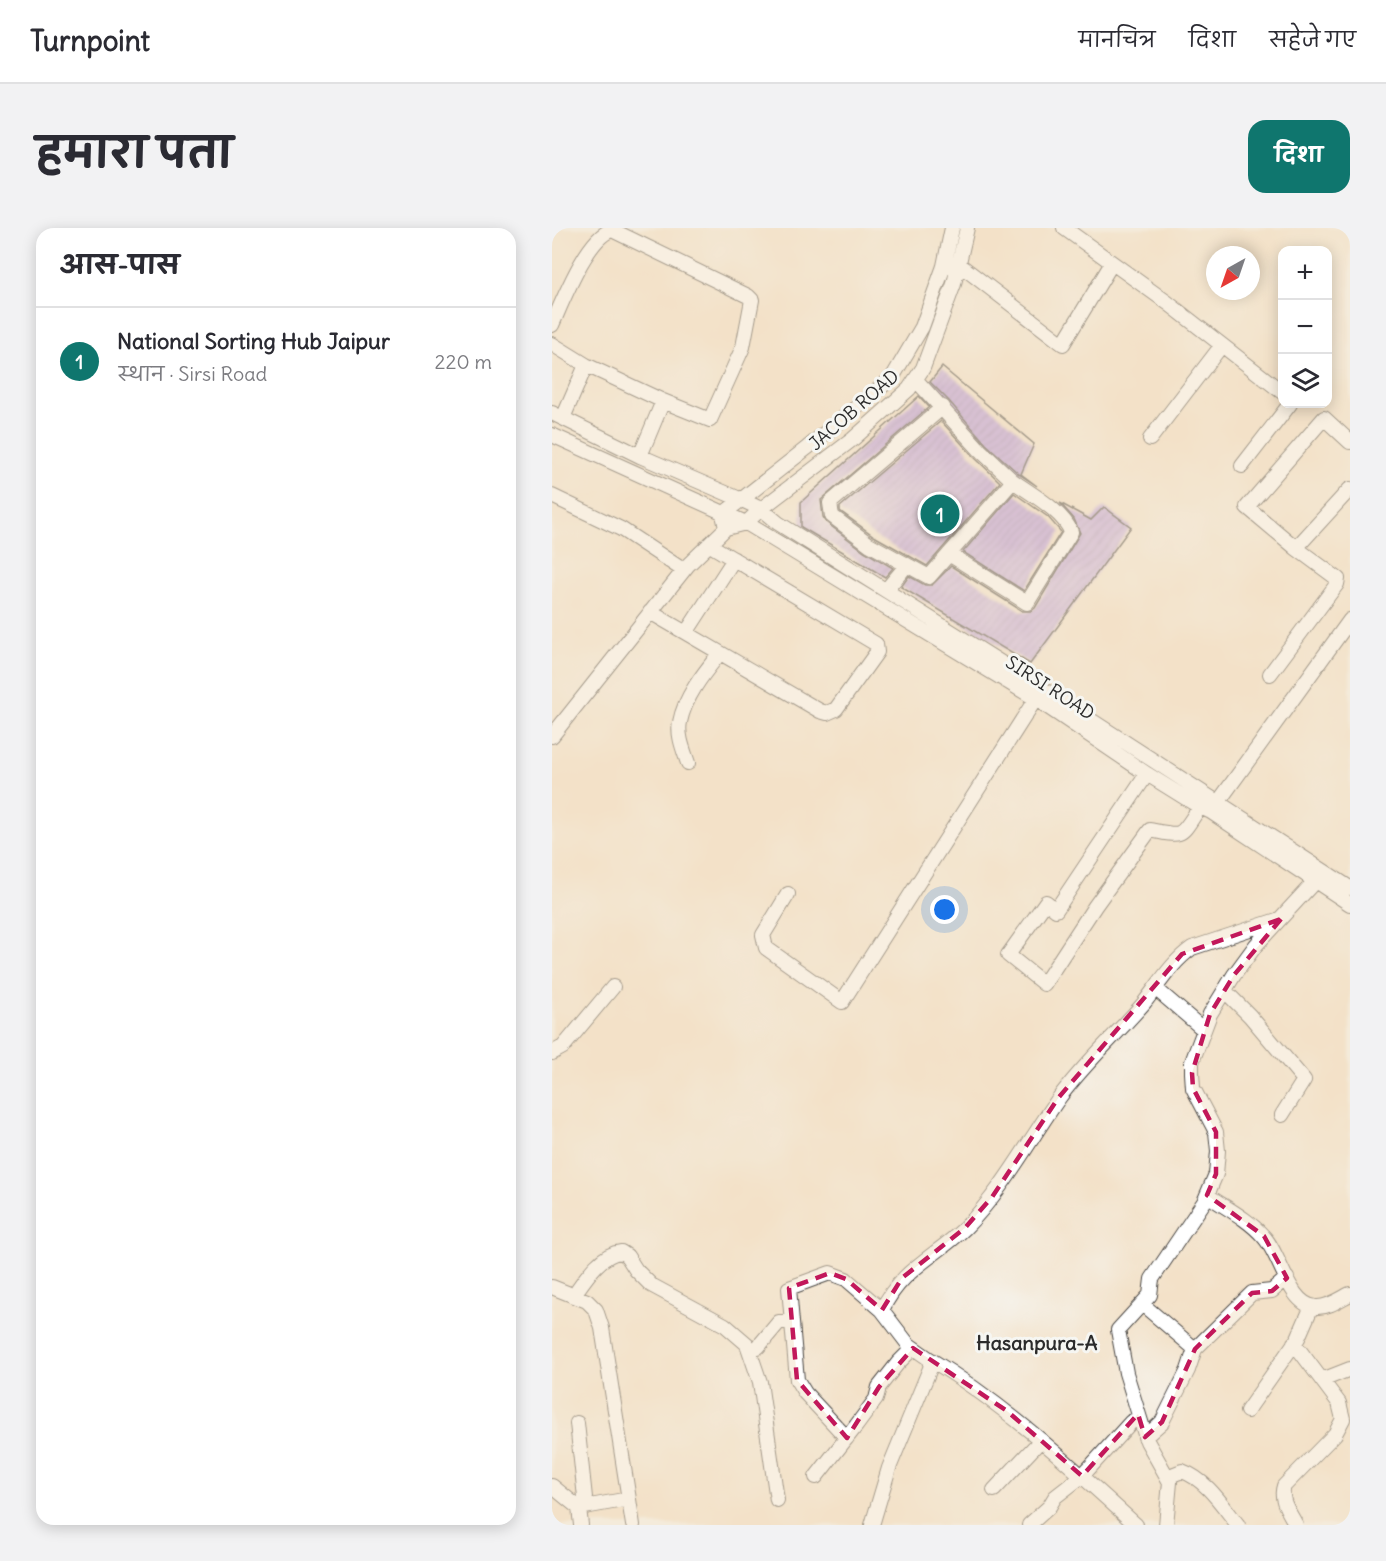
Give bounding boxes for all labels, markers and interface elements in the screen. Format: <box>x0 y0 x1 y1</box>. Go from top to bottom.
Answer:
text: Turnpoint <box>30 23 150 59</box>
text: मानचित्र <box>1078 26 1156 53</box>
text: दिशा <box>1189 26 1236 53</box>
text: सहेजे गए <box>1269 26 1356 53</box>
button: दिशा <box>1248 120 1350 193</box>
text: हमारा पता <box>36 126 233 178</box>
north arrow <box>1206 246 1260 300</box>
map controls <box>1278 246 1332 408</box>
button: + <box>1278 246 1332 300</box>
text: आस-पास <box>60 248 180 281</box>
button: − <box>1278 300 1332 354</box>
text: National Sorting Hub Jaipur <box>117 327 390 355</box>
text: 1 <box>76 349 83 374</box>
text: 220 m <box>435 349 492 374</box>
button: layers <box>1278 354 1332 408</box>
text: स्थान · Sirsi Road <box>117 361 267 386</box>
street label: JACOB ROAD <box>804 364 903 455</box>
pin: 1 <box>920 492 960 536</box>
street label: SIRSI ROAD <box>1002 650 1099 725</box>
your location <box>930 895 959 924</box>
district label: Hasanpura-A <box>976 1330 1098 1355</box>

